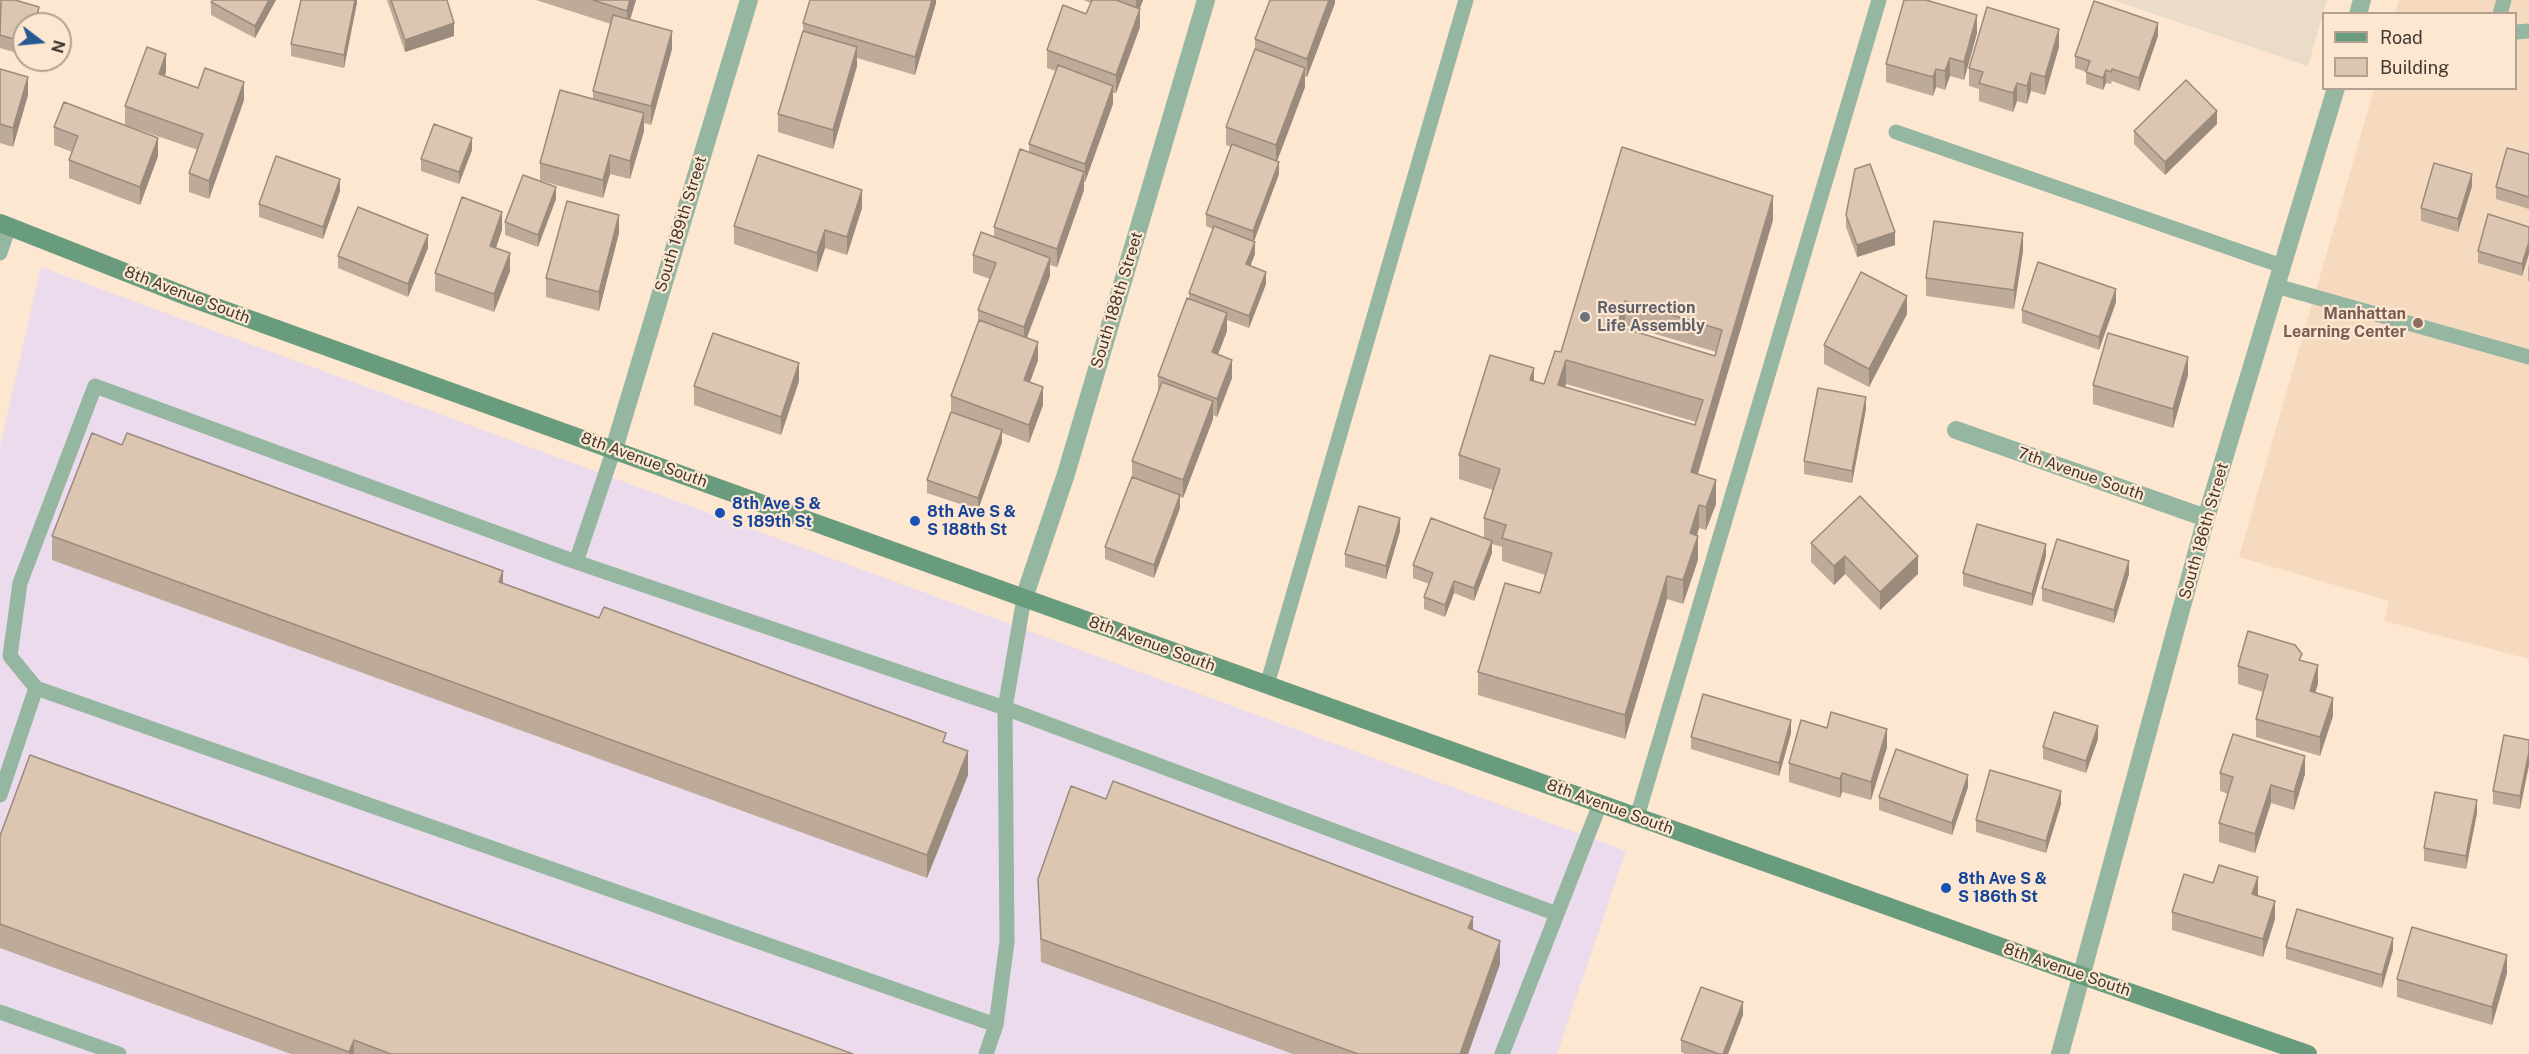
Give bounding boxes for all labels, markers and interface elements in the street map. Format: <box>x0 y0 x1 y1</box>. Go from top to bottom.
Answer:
north arrow <box>12 12 72 72</box>
legend <box>2322 12 2517 90</box>
text: Road <box>2380 27 2423 48</box>
text: N <box>47 38 69 55</box>
text: Building <box>2380 57 2449 78</box>
street label: South 189th Street <box>651 154 711 294</box>
street label: South 188th Street <box>1087 230 1147 370</box>
street label: 8th Avenue South <box>121 262 253 328</box>
place label: Resurrection Life Assembly <box>1597 298 1705 336</box>
place label: Manhattan Learning Center <box>2283 304 2406 342</box>
marker: Resurrection Life Assembly <box>1578 310 1592 324</box>
marker: Manhattan Learning Center <box>2411 316 2425 330</box>
street label: 8th Avenue South <box>578 428 710 492</box>
street label: 7th Avenue South <box>2015 443 2147 505</box>
street label: South 186th Street <box>2175 461 2233 601</box>
place label: 8th Ave S & S 189th St <box>732 494 821 532</box>
place label: 8th Ave S & S 188th St <box>927 502 1016 540</box>
marker: 8th Ave S & S 189th St <box>713 506 727 520</box>
marker: 8th Ave S & S 188th St <box>908 514 922 528</box>
street label: 8th Avenue South <box>1086 612 1218 676</box>
street label: 8th Avenue South <box>1544 775 1676 839</box>
place label: 8th Ave S & S 186th St <box>1958 869 2047 907</box>
marker: 8th Ave S & S 186th St <box>1939 881 1953 895</box>
street label: 8th Avenue South <box>2001 939 2133 1001</box>

